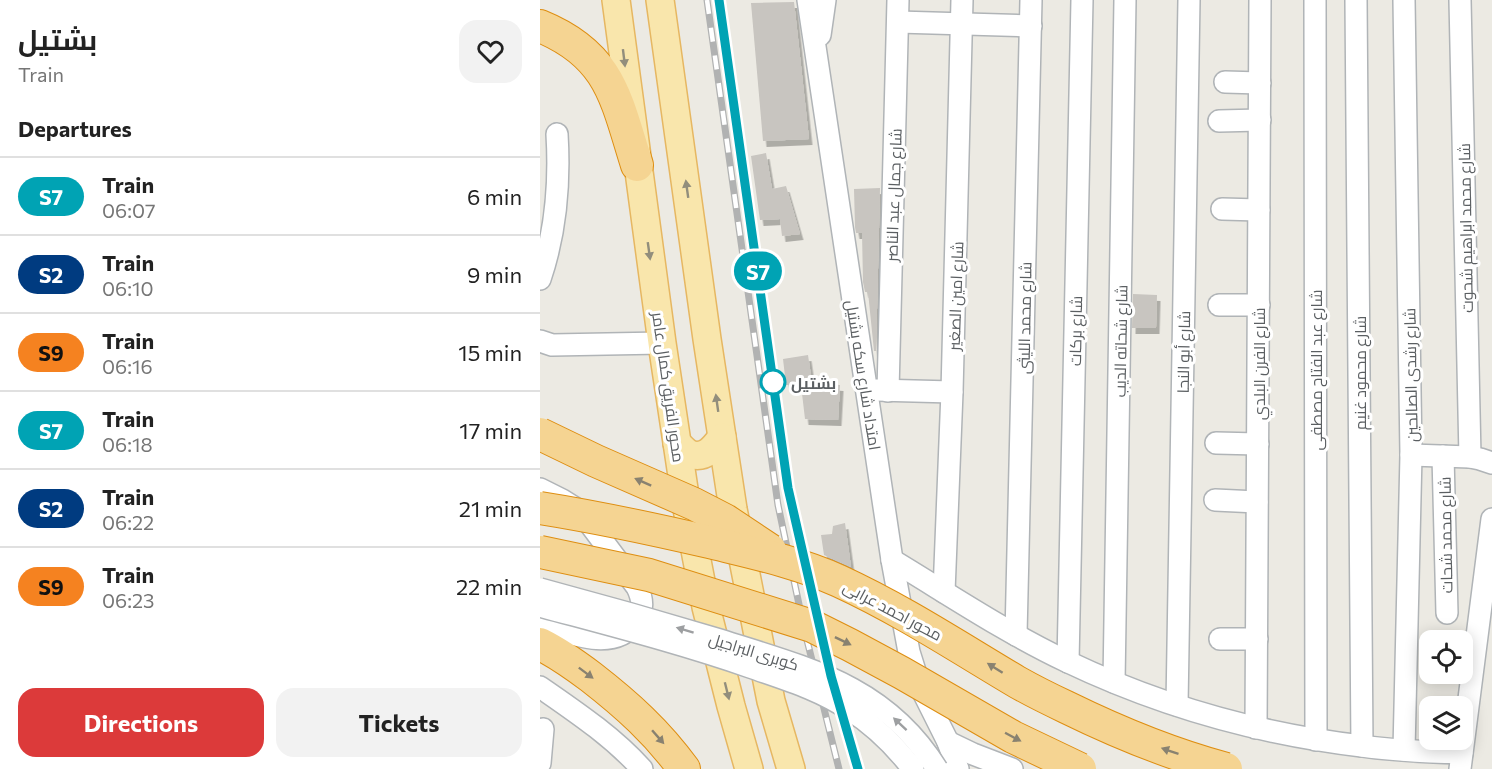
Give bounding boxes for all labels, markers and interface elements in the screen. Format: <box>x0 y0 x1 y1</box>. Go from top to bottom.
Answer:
button: heart <box>459 20 522 83</box>
text: بشتيل <box>18 22 97 56</box>
one-way arrow <box>619 49 628 68</box>
text: Train <box>18 62 64 86</box>
text: Departures <box>18 115 132 142</box>
street label: شارع جمال عبد الناصر <box>881 128 908 263</box>
street label: شارع محمد ابراهيم شحوت <box>1454 143 1479 313</box>
text: Train <box>102 171 154 198</box>
one-way arrow <box>682 180 691 199</box>
text: 6 min <box>467 183 522 210</box>
text: S7 <box>39 184 63 209</box>
text: 06:07 <box>102 198 155 222</box>
street label: شارع امين الصغير <box>944 241 969 352</box>
one-way arrow <box>645 242 654 261</box>
text: Train <box>102 249 154 276</box>
line badge: S7 <box>731 252 785 290</box>
text: S7 <box>746 259 770 284</box>
text: 9 min <box>467 261 522 288</box>
text: S2 <box>39 262 63 287</box>
street label: شارع محمد الليثى <box>1014 262 1037 374</box>
text: 06:10 <box>102 276 154 300</box>
street label: شارع شحاته الديب <box>1110 284 1133 398</box>
street label: شارع عبد الفتاح مصطفى <box>1306 290 1328 450</box>
street label: شارع بركات <box>1065 296 1088 366</box>
street label: امتداد شارع سكه بشتيل <box>840 299 885 452</box>
street label: شارع الفرن البلدي <box>1249 308 1273 420</box>
street label: شارع رشدى الصالحين <box>1399 308 1424 442</box>
street label: محور الفريق كمال عامر <box>647 310 689 464</box>
street label: شارع أبو النجا <box>1173 310 1196 394</box>
street label: شارع محمود غنيم <box>1350 316 1372 430</box>
text: Train <box>102 327 154 354</box>
text: 15 min <box>458 339 522 366</box>
text: S9 <box>38 340 64 365</box>
text: 06:16 <box>102 354 153 378</box>
marker: بشتيل <box>760 369 786 395</box>
place label: بشتيل <box>791 373 836 393</box>
one-way arrow <box>712 394 721 413</box>
text: Train <box>102 405 154 432</box>
text: 17 min <box>459 417 522 444</box>
text: S7 <box>39 418 63 443</box>
text: 06:18 <box>102 432 153 456</box>
street label: شارع محمد شحات <box>1434 476 1459 593</box>
one-way arrow <box>634 477 652 487</box>
text: Train <box>102 483 154 510</box>
text: 21 min <box>459 495 522 522</box>
text: S2 <box>39 496 63 521</box>
text: 06:22 <box>102 510 154 534</box>
text: Train <box>102 561 154 588</box>
text: 22 min <box>456 573 522 600</box>
text: S9 <box>38 574 64 599</box>
street label: محور احمد عرابى <box>839 576 946 646</box>
text: 06:23 <box>102 588 154 612</box>
one-way arrow <box>676 625 694 634</box>
street label: كوبرى البراجيل <box>706 628 801 676</box>
map controls <box>1419 630 1473 750</box>
button: locate <box>1419 630 1473 684</box>
one-way arrow <box>834 637 851 646</box>
one-way arrow <box>987 662 1003 673</box>
one-way arrow <box>579 667 594 679</box>
one-way arrow <box>723 682 733 700</box>
button: Directions <box>18 688 264 757</box>
button: Tickets <box>276 688 522 757</box>
button: layers <box>1419 696 1473 750</box>
one-way arrow <box>893 718 908 731</box>
one-way arrow <box>651 729 664 744</box>
one-way arrow <box>1004 732 1021 742</box>
one-way arrow <box>1161 746 1179 756</box>

